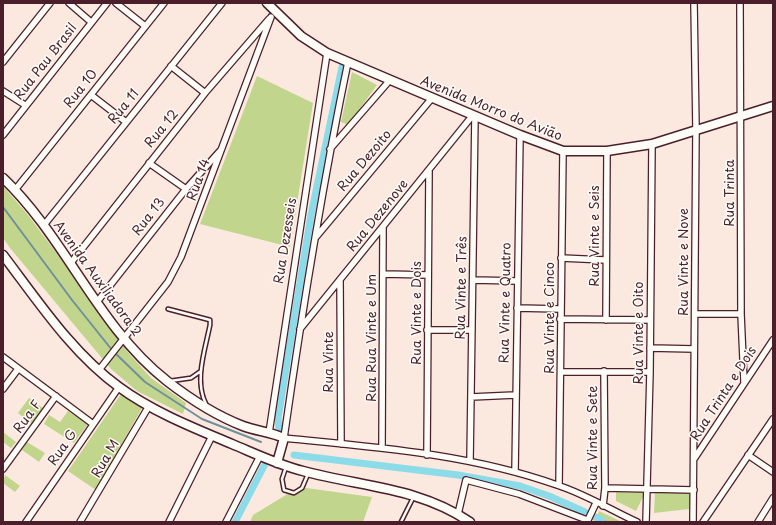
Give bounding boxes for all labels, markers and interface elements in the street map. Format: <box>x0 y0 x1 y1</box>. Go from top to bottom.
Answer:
street label: Rua Pau Brasil <box>11 21 81 103</box>
street label: Rua 10 <box>61 67 101 111</box>
street label: Avenida Morro do Avião <box>418 73 564 145</box>
street label: Rua 11 <box>105 87 143 127</box>
street label: Rua 12 <box>142 107 182 151</box>
street label: Rua Dezoito <box>335 127 395 195</box>
street label: Rua 14 <box>184 157 214 203</box>
street label: Rua Trinta <box>722 159 738 227</box>
street label: Rua Dezenove <box>344 177 412 255</box>
street label: Rua Vinte e Seis <box>587 185 603 287</box>
street label: Rua 13 <box>129 195 169 239</box>
street label: Rua Dezesseis <box>271 197 301 285</box>
street label: Rua Vinte e Nove <box>676 208 692 316</box>
street label: Avenida Auxiliadora 2 <box>50 218 144 340</box>
street label: Rua Vinte e Três <box>453 236 471 340</box>
street label: Rua Vinte e Quatro <box>497 242 515 364</box>
street label: Rua Vinte e Dois <box>409 261 425 365</box>
street label: Rua Vinte e Cinco <box>542 262 558 374</box>
street label: Rua Rua Vinte e Um <box>364 274 380 402</box>
street label: Rua Vinte e Oito <box>631 281 647 385</box>
street label: Rua Vinte <box>321 331 337 393</box>
street label: Rua Trinta e Dois <box>688 344 760 444</box>
street label: Rua Vinte e Sete <box>585 386 601 490</box>
street label: Rua F <box>11 398 45 436</box>
street label: Rua G <box>45 427 81 469</box>
street label: Rua M <box>89 437 123 481</box>

